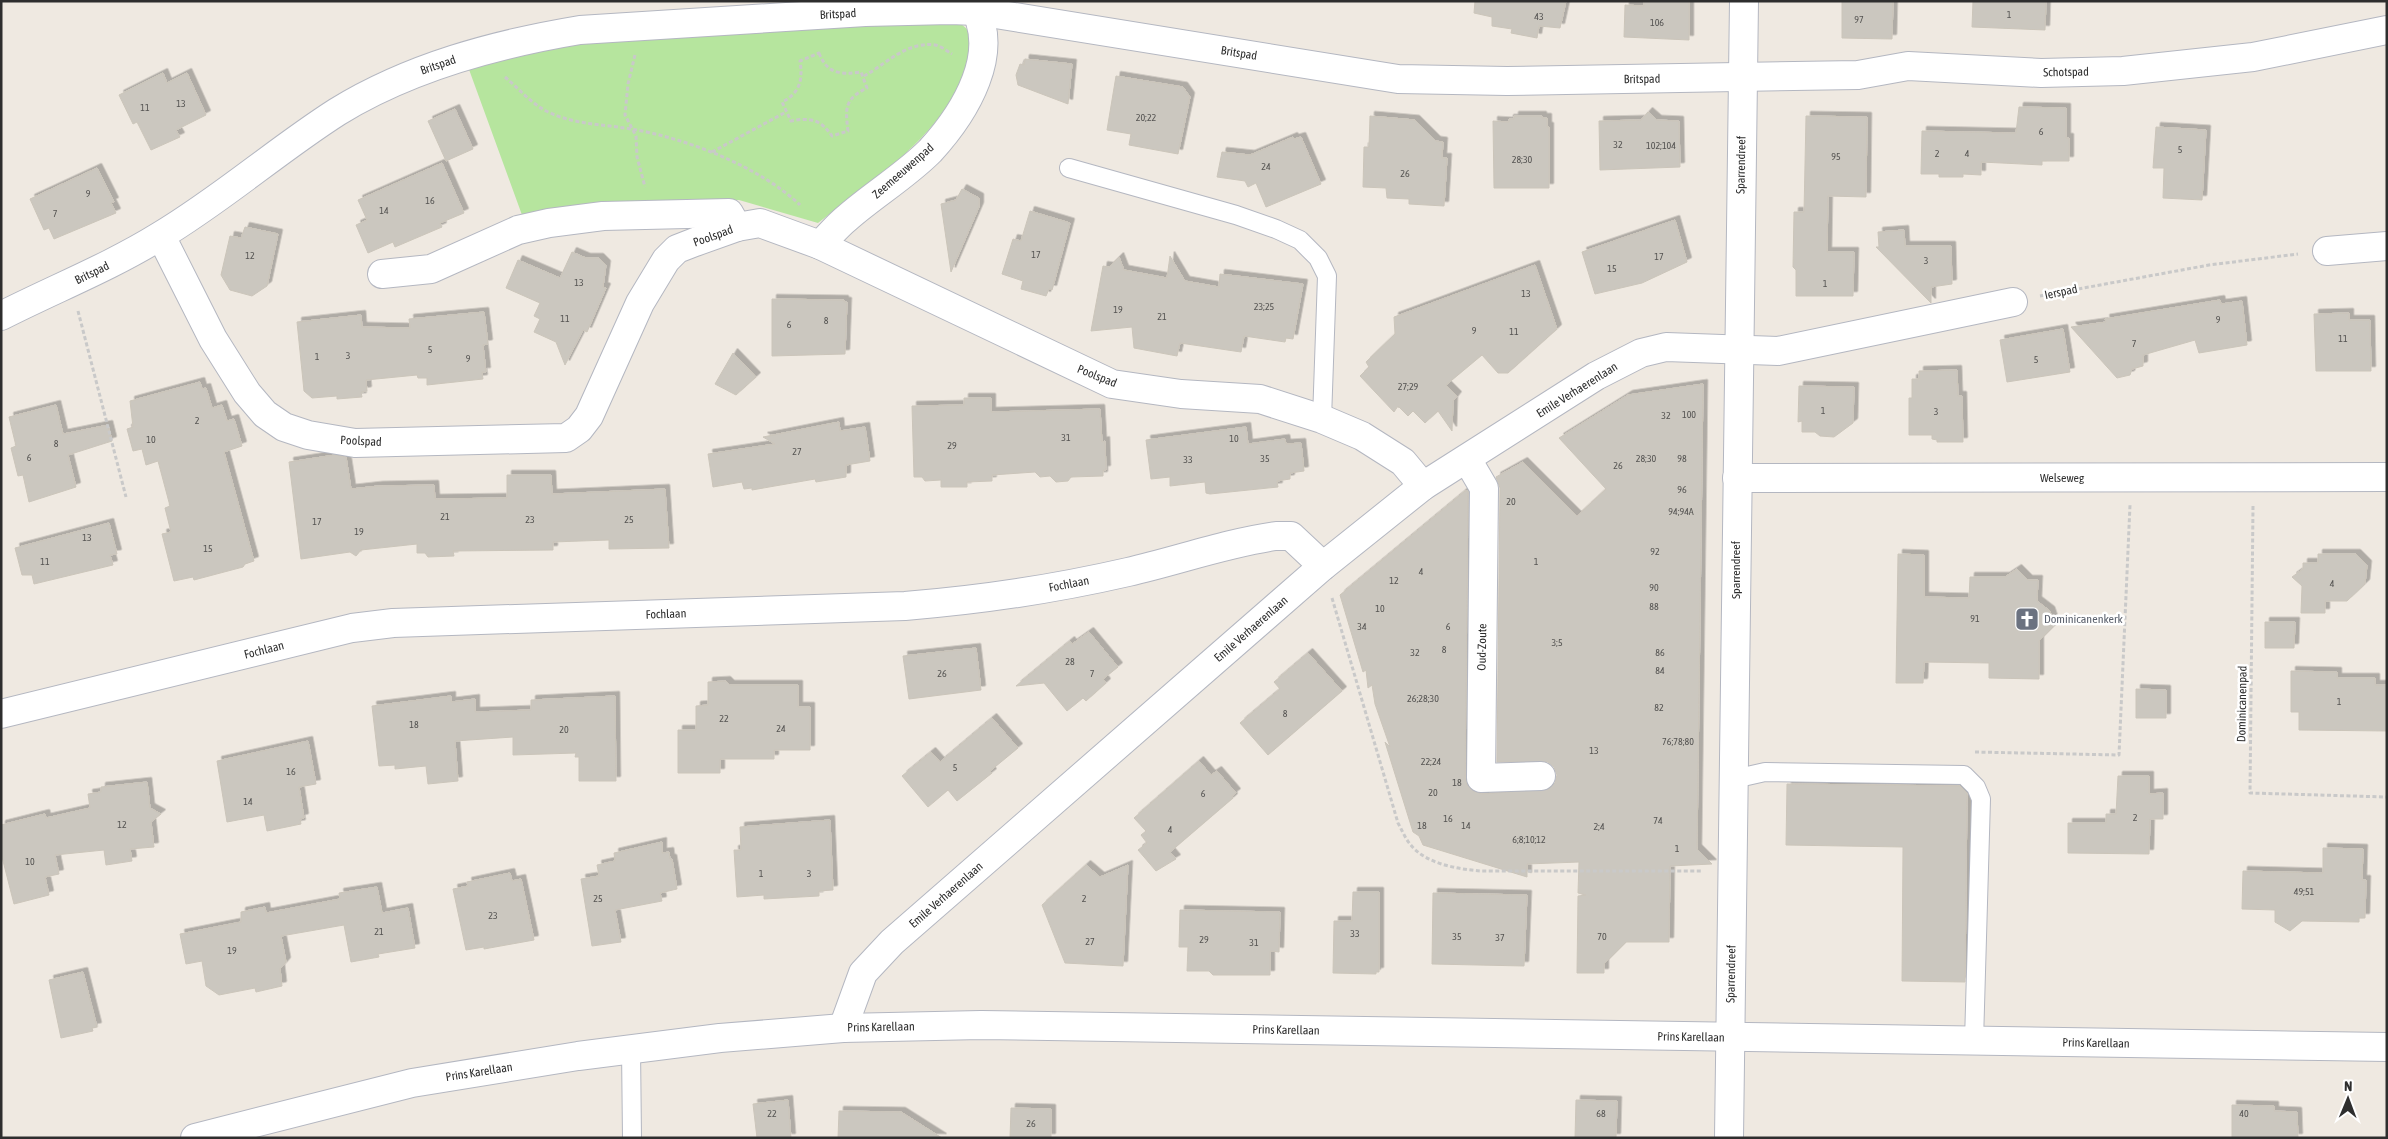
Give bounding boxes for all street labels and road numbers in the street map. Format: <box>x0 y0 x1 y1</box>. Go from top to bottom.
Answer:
street label: Britspad <box>819 6 857 22</box>
street label: Britspad <box>1220 43 1258 63</box>
street label: Britspad <box>418 52 458 78</box>
street label: Schotspad <box>2043 65 2089 79</box>
street label: Britspad <box>1624 72 1660 86</box>
street label: Sparrendreef <box>1733 135 1749 194</box>
street label: Zeemeeuwenpad <box>869 141 937 201</box>
street label: Poolspad <box>691 222 735 250</box>
street label: Britspad <box>72 259 112 287</box>
street label: Ierspad <box>2043 282 2079 302</box>
street label: Emile Verhaerenlaan <box>1534 359 1620 421</box>
street label: Poolspad <box>1075 362 1119 390</box>
street label: Poolspad <box>340 433 382 449</box>
street label: Welseweg <box>2040 471 2085 485</box>
street label: Sparrendreef <box>1729 540 1743 599</box>
street label: Fochlaan <box>1048 573 1090 595</box>
street label: Emile Verhaerenlaan <box>1211 593 1291 665</box>
street label: Fochlaan <box>645 606 687 622</box>
street label: Oud-Zoute <box>1475 623 1489 671</box>
street label: Fochlaan <box>243 638 285 662</box>
street label: Dominicanenpad <box>2234 666 2250 742</box>
street label: Emile Verhaerenlaan <box>906 859 986 931</box>
street label: Sparrendreef <box>1723 944 1739 1003</box>
street label: Prins Karellaan <box>847 1019 915 1035</box>
street label: Prins Karellaan <box>1252 1022 1320 1038</box>
street label: Prins Karellaan <box>1657 1029 1725 1045</box>
street label: Prins Karellaan <box>2062 1035 2130 1051</box>
street label: Prins Karellaan <box>445 1060 513 1084</box>

